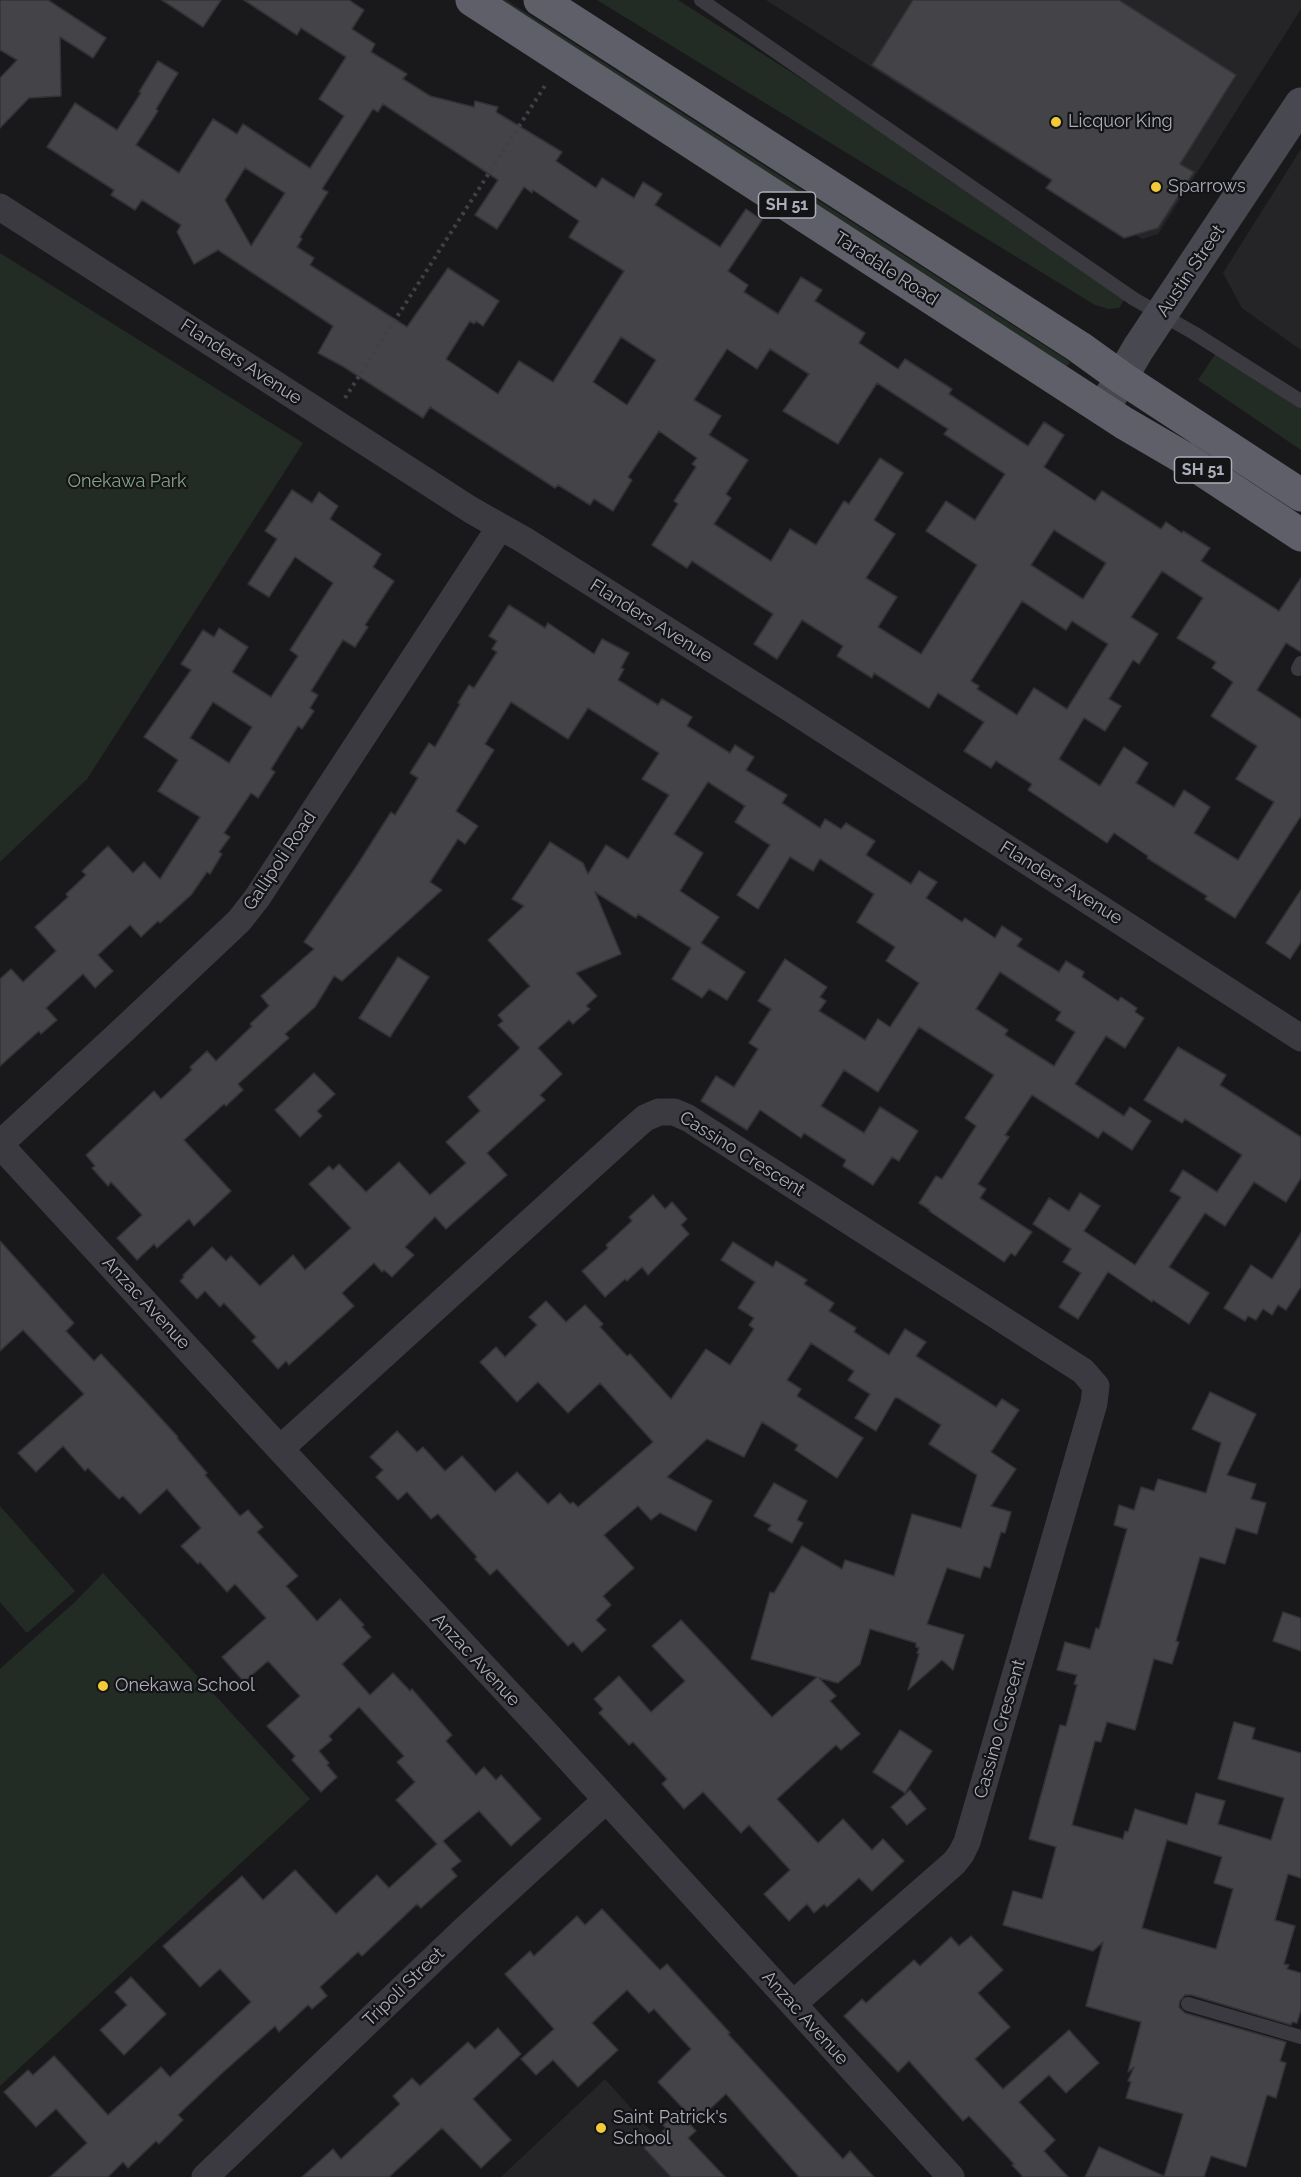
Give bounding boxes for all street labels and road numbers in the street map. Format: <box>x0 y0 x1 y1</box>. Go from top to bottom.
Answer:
road number: SH 51 <box>758 192 816 218</box>
street label: Austin Street <box>1152 221 1230 321</box>
street label: Taradale Road <box>830 227 942 311</box>
street label: Flanders Avenue <box>176 315 306 409</box>
road number: SH 51 <box>1174 457 1232 483</box>
street label: Flanders Avenue <box>586 575 716 667</box>
street label: Gallipoli Road <box>239 807 321 915</box>
street label: Flanders Avenue <box>996 837 1126 929</box>
street label: Cassino Crescent <box>675 1107 809 1201</box>
street label: Anzac Avenue <box>98 1252 194 1354</box>
street label: Anzac Avenue <box>428 1609 524 1711</box>
street label: Cassino Crescent <box>970 1657 1030 1801</box>
street label: Tripoli Street <box>359 1943 449 2031</box>
street label: Anzac Avenue <box>757 1967 853 2069</box>

